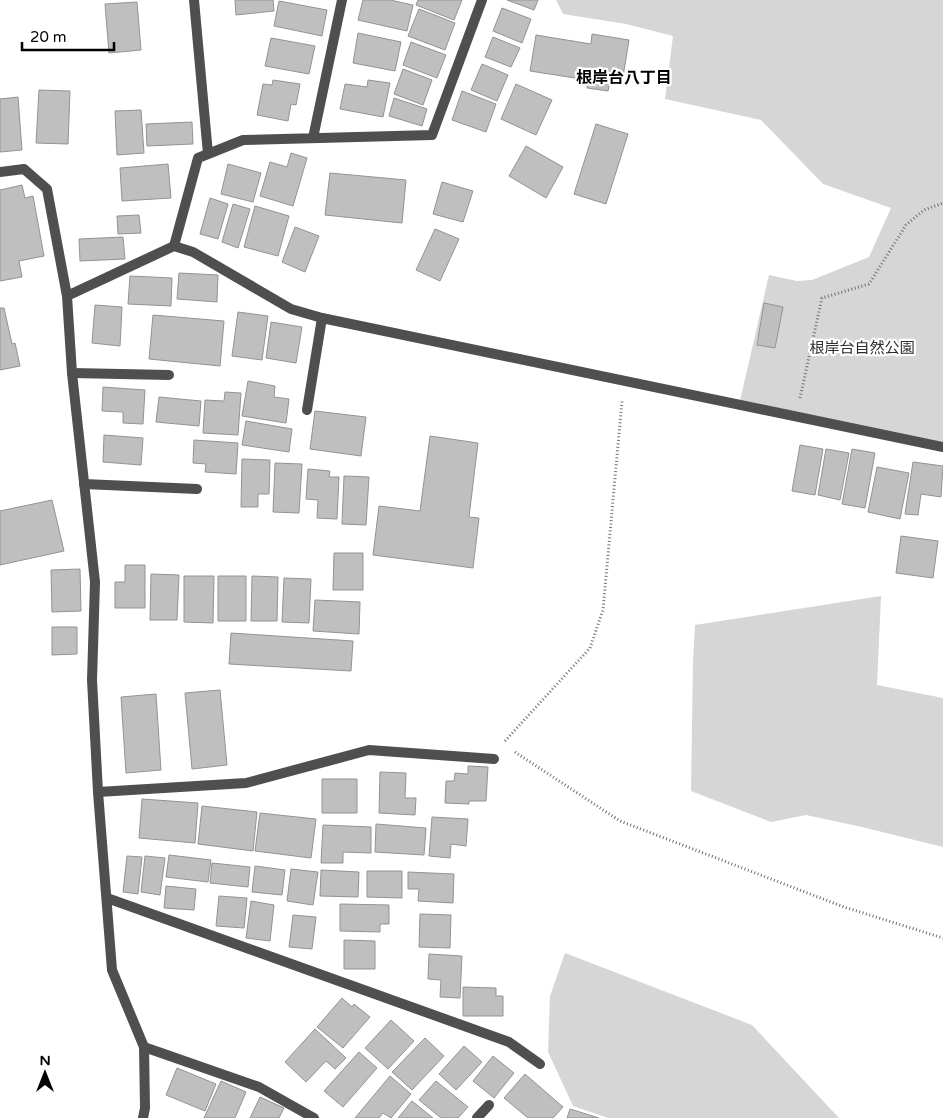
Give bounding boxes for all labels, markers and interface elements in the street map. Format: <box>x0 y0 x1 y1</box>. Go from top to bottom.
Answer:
scale bar <box>22 20 115 52</box>
text: 20 m <box>30 28 67 46</box>
district label: 根岸台八丁目 <box>576 68 672 88</box>
park label: 根岸台自然公園 <box>809 339 915 357</box>
north arrow <box>20 1048 70 1098</box>
text: N <box>39 1052 51 1069</box>

